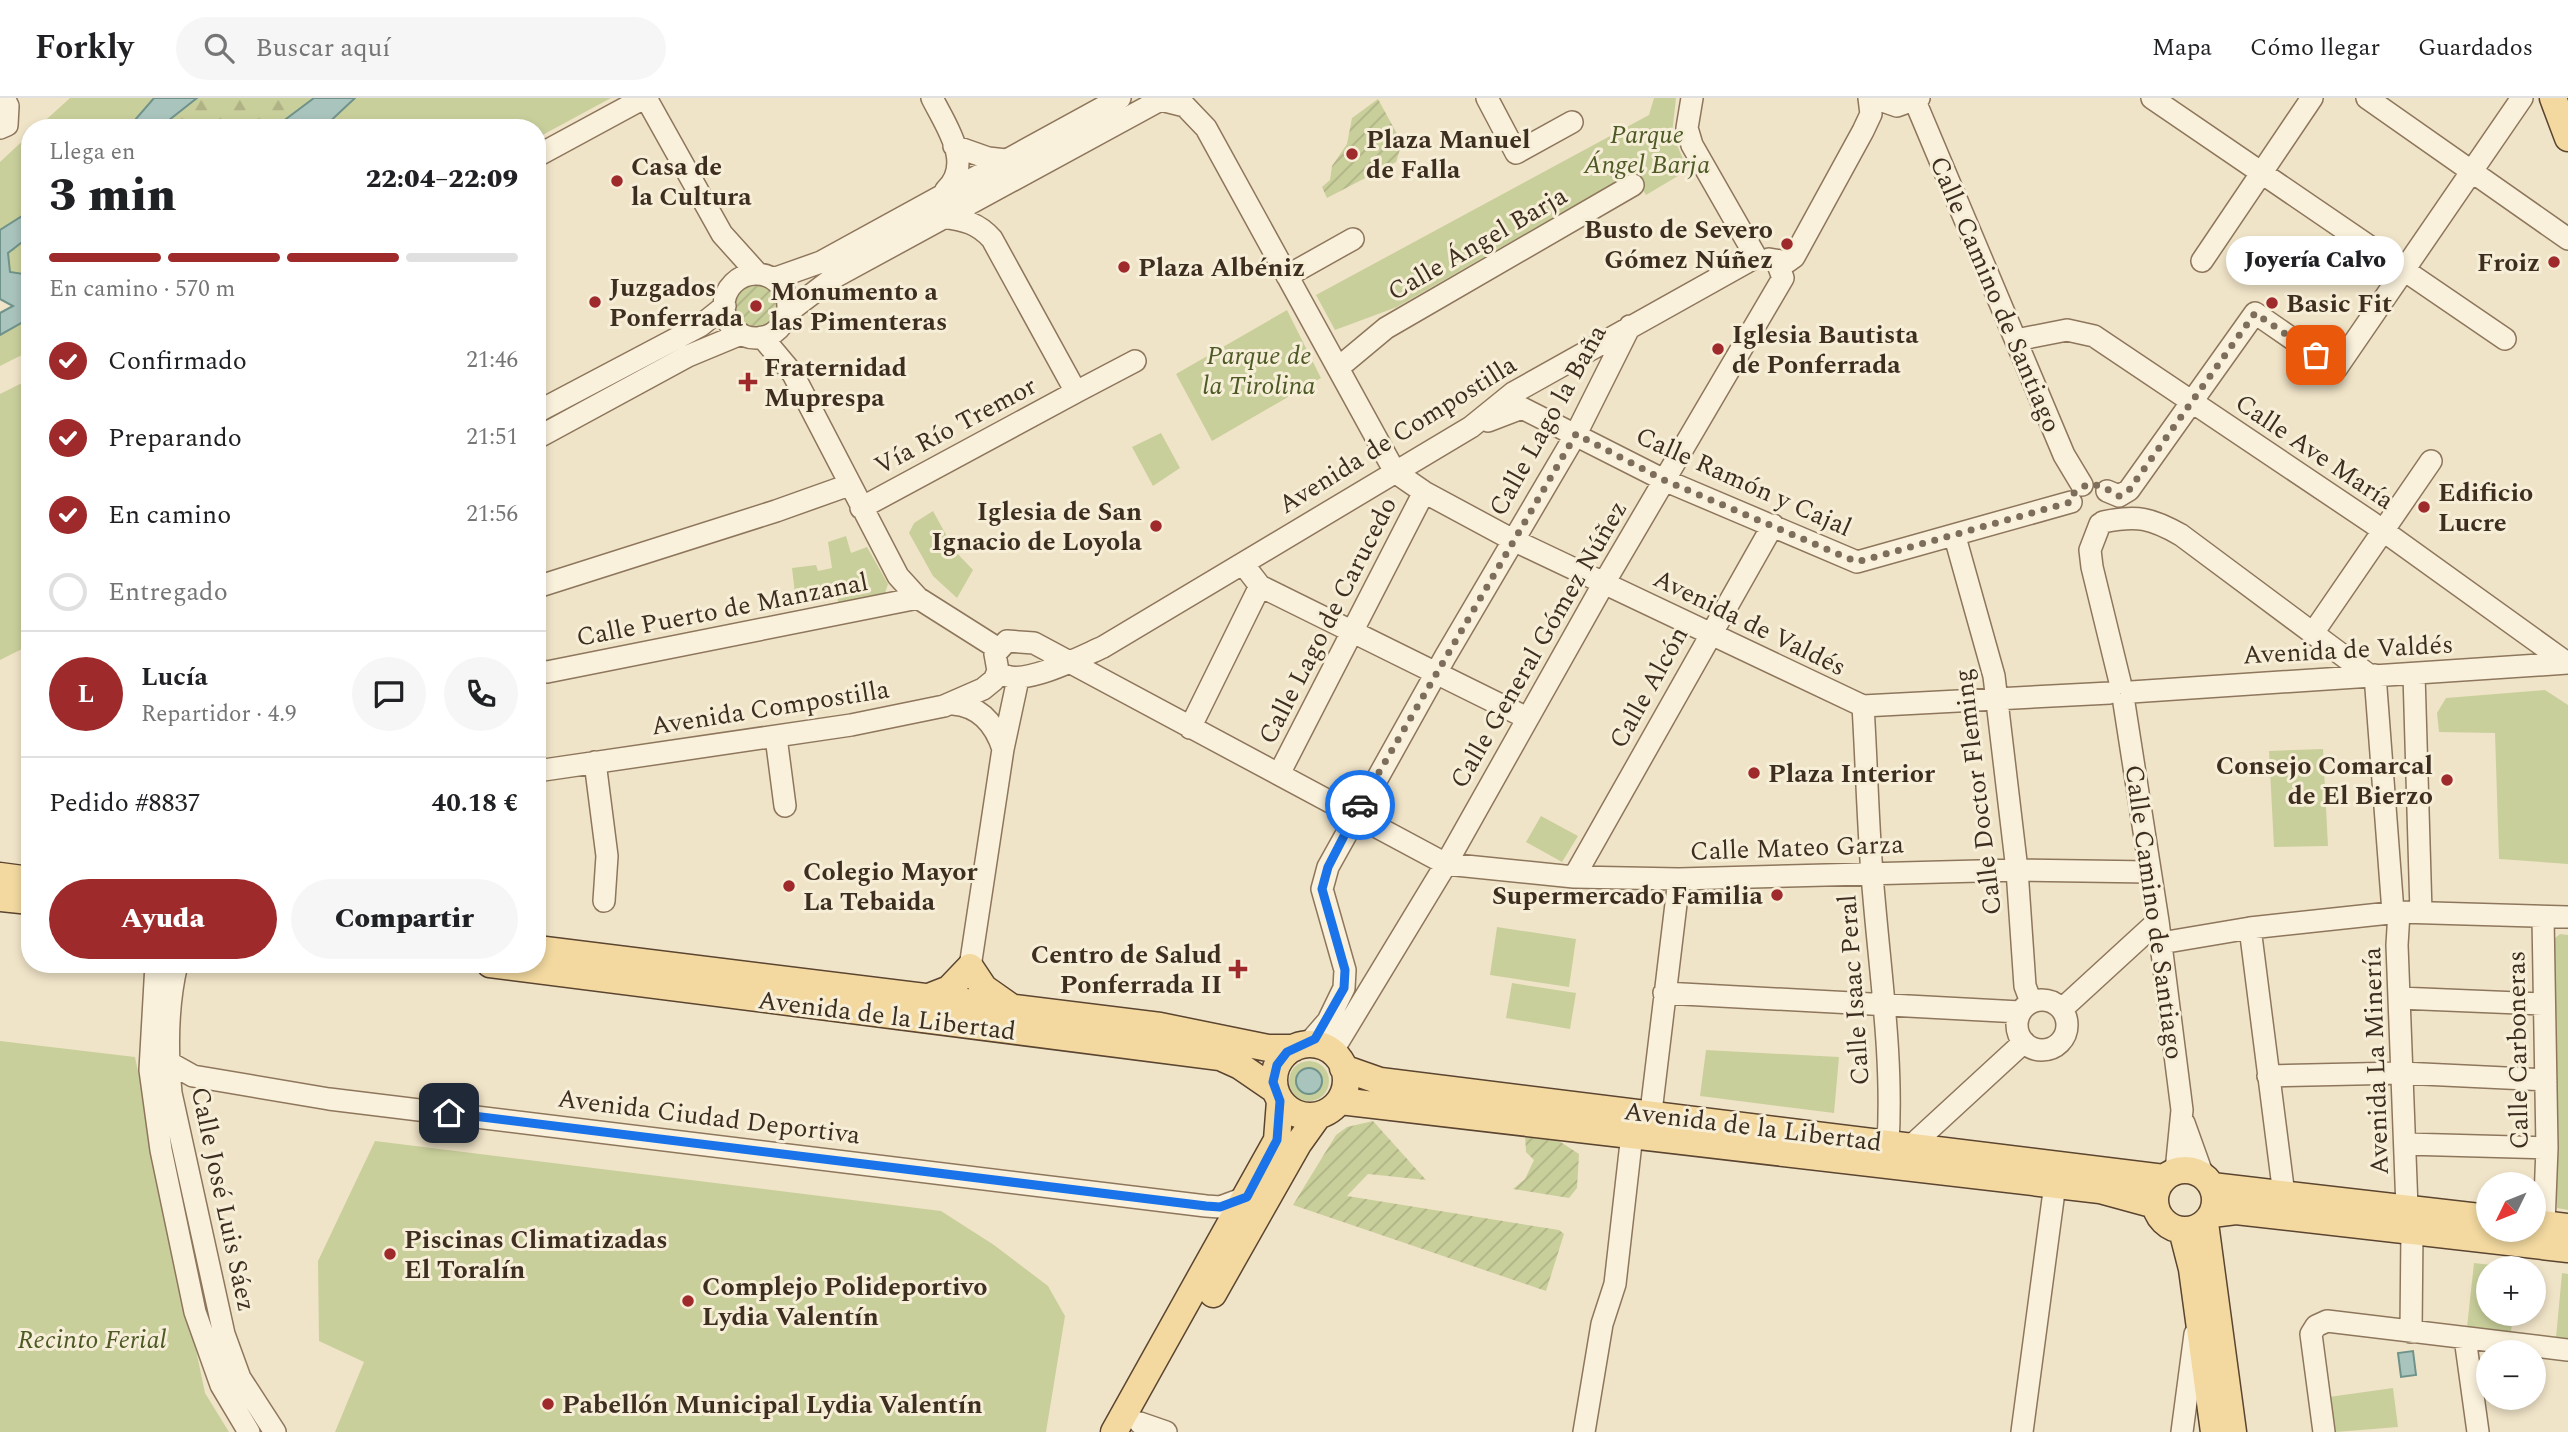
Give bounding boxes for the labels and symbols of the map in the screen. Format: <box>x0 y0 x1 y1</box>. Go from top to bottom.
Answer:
park label: Parque Ángel Barja <box>1583 115 1710 185</box>
place label: Plaza Manuel de Falla <box>1366 120 1531 190</box>
marker: Plaza Manuel de Falla <box>1344 146 1360 162</box>
place label: Casa de la Cultura <box>631 147 752 217</box>
street label: Calle Camino de Santiago <box>1919 150 2072 439</box>
marker: Casa de la Cultura <box>609 173 625 189</box>
street label: Calle Ángel Barja <box>1380 176 1575 312</box>
place label: Busto de Severo Gómez Núñez <box>1584 210 1773 280</box>
marker: Busto de Severo Gómez Núñez <box>1779 236 1795 252</box>
callout: Joyería Calvo <box>2227 236 2405 285</box>
place label: Froiz <box>2477 243 2540 283</box>
place label: Plaza Albéniz <box>1138 248 1305 288</box>
marker: Froiz <box>2546 254 2562 270</box>
marker: Plaza Albéniz <box>1116 259 1132 275</box>
place label: Juzgados Ponferrada <box>609 268 744 338</box>
place label: Monumento a las Pimenteras <box>770 272 947 342</box>
place label: Basic Fit <box>2286 284 2392 324</box>
marker: Juzgados Ponferrada <box>587 294 603 310</box>
marker: Basic Fit <box>2264 295 2280 311</box>
marker: Monumento a las Pimenteras <box>748 298 764 314</box>
place label: Iglesia Bautista de Ponferrada <box>1732 315 1919 385</box>
street label: Calle Lago la Baña <box>1479 317 1617 524</box>
pin <box>2286 325 2346 385</box>
park label: Parque de la Tirolina <box>1203 336 1315 406</box>
marker: Iglesia Bautista de Ponferrada <box>1710 341 1726 357</box>
street label: Avenida de Compostilla <box>1271 345 1525 525</box>
place label: Fraternidad Muprespa <box>764 348 907 418</box>
street label: Vía Río Tremor <box>867 366 1044 486</box>
marker: Fraternidad Muprespa <box>738 372 758 392</box>
street label: Calle Ave María <box>2227 384 2402 520</box>
street label: Calle Ramón y Cajal <box>1629 416 1858 548</box>
place label: Edificio Lucre <box>2438 473 2533 543</box>
street label: Calle Lago de Carucedo <box>1248 490 1408 751</box>
place label: Iglesia de San Ignacio de Loyola <box>932 492 1143 562</box>
street label: Calle General Gómez Núñez <box>1440 493 1638 796</box>
marker: Edificio Lucre <box>2416 499 2432 515</box>
marker: Iglesia de San Ignacio de Loyola <box>1148 518 1164 534</box>
street label: Avenida de Valdés <box>1646 559 1853 687</box>
street label: Calle Puerto de Manzanal <box>573 562 871 658</box>
street label: Calle Alcón <box>1599 619 1699 756</box>
street label: Avenida de Valdés <box>2242 625 2454 675</box>
street label: Calle Doctor Fleming <box>1943 666 2013 917</box>
street label: Avenida Compostilla <box>648 669 893 747</box>
place label: Consejo Comarcal de El Bierzo <box>2216 746 2433 816</box>
place label: Plaza Interior <box>1768 754 1936 794</box>
street label: Calle Camino de Santiago <box>2114 762 2194 1062</box>
marker: Plaza Interior <box>1746 765 1762 781</box>
courier <box>1325 770 1395 840</box>
marker: Consejo Comarcal de El Bierzo <box>2439 772 2455 788</box>
street label: Calle Mateo Garza <box>1689 824 1905 872</box>
place label: Colegio Mayor La Tebaida <box>803 852 978 922</box>
place label: Supermercado Familia <box>1492 876 1764 916</box>
marker: Colegio Mayor La Tebaida <box>781 878 797 894</box>
marker: Supermercado Familia <box>1769 887 1785 903</box>
street label: Calle Isaac Peral <box>1827 893 1881 1087</box>
place label: Centro de Salud Ponferrada II <box>1031 935 1222 1005</box>
street label: Avenida La Minería <box>2352 946 2400 1176</box>
street label: Calle Carboneras <box>2496 950 2540 1150</box>
marker: Centro de Salud Ponferrada II <box>1228 959 1248 979</box>
street label: Avenida de la Libertad <box>756 980 1018 1052</box>
street label: Avenida Ciudad Deportiva <box>555 1079 863 1155</box>
street label: Calle José Luis Sáez <box>180 1083 266 1315</box>
pin <box>419 1083 479 1143</box>
street label: Avenida de la Libertad <box>1622 1091 1884 1163</box>
north arrow <box>2476 1172 2546 1242</box>
place label: Piscinas Climatizadas El Toralín <box>404 1220 668 1290</box>
marker: Piscinas Climatizadas El Toralín <box>382 1246 398 1262</box>
place label: Complejo Polideportivo Lydia Valentín <box>702 1267 987 1337</box>
marker: Complejo Polideportivo Lydia Valentín <box>680 1293 696 1309</box>
park label: Recinto Ferial <box>18 1320 167 1360</box>
place label: Pabellón Municipal Lydia Valentín <box>562 1385 983 1425</box>
marker: Pabellón Municipal Lydia Valentín <box>540 1396 556 1412</box>

